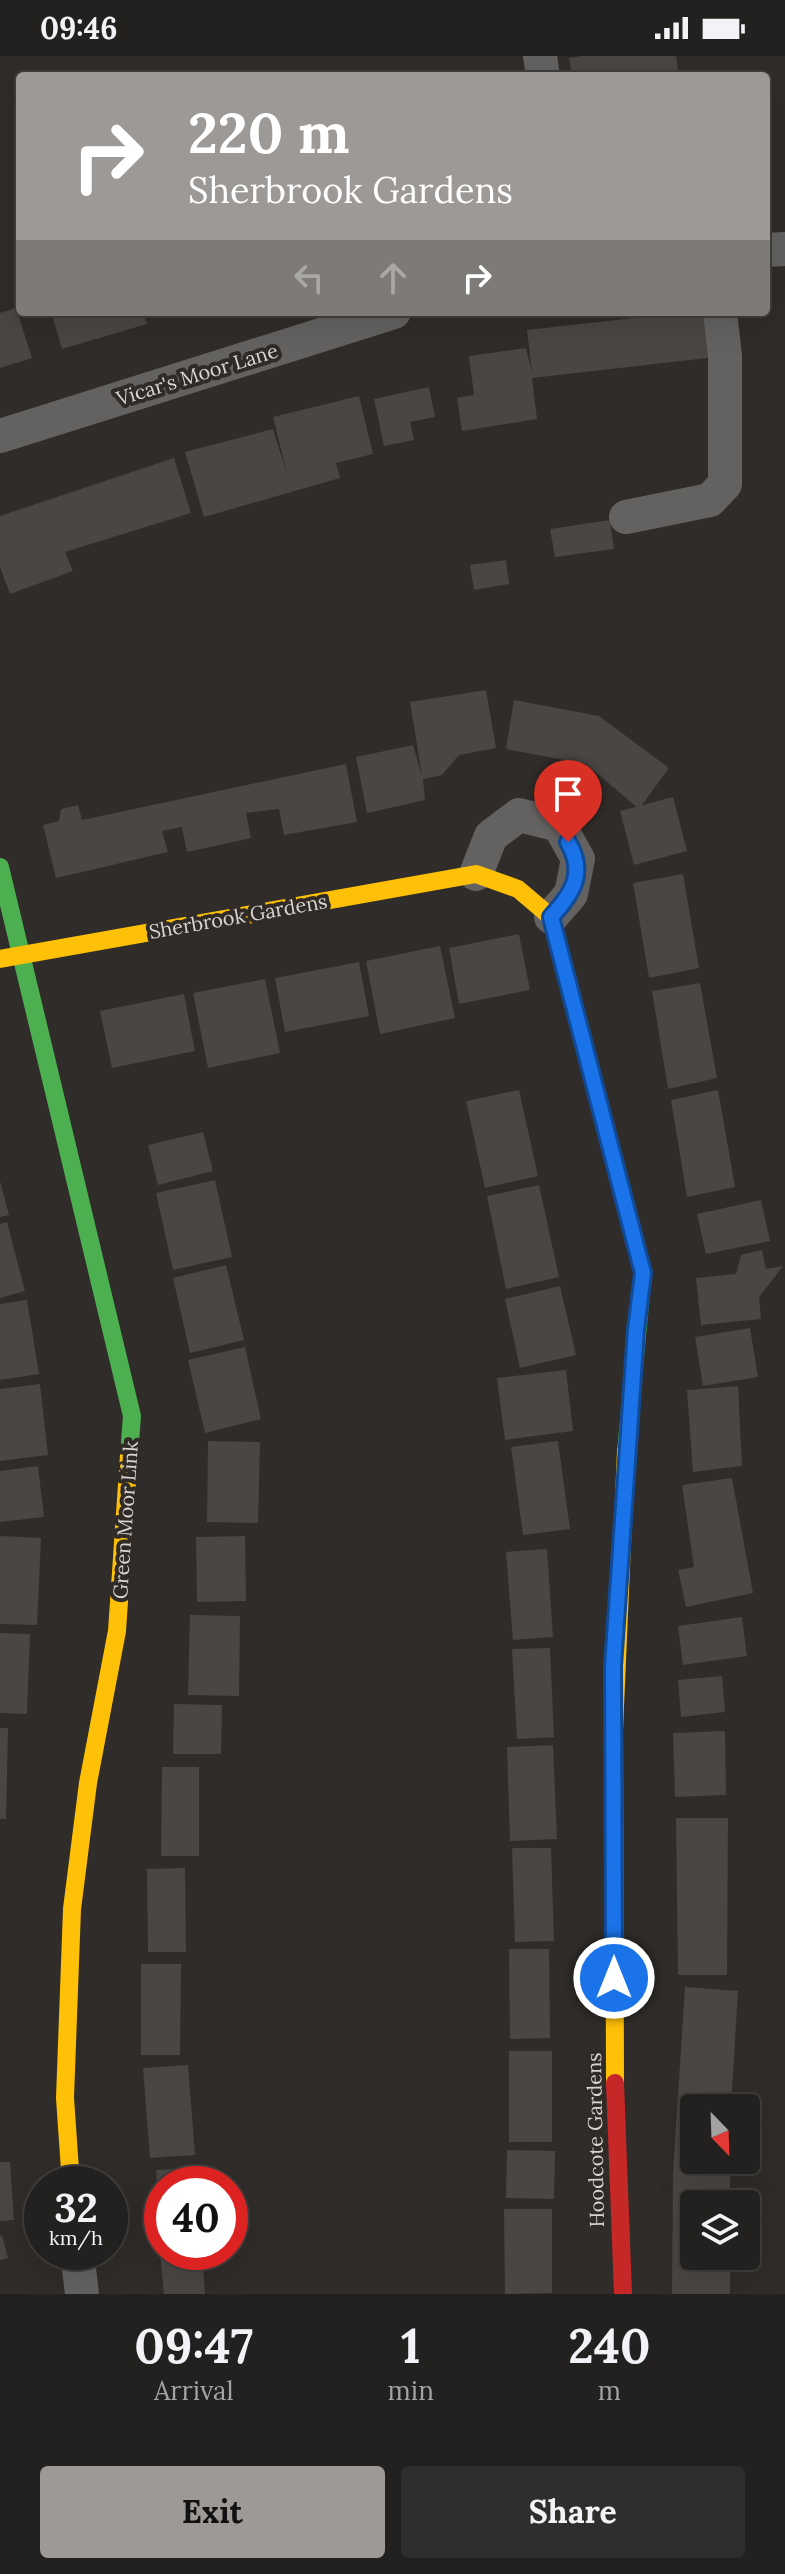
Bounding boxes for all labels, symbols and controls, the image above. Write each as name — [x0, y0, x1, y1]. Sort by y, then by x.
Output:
text: 09:46 — [40, 9, 118, 47]
text: 220 m — [188, 97, 350, 168]
icon: right — [56, 104, 160, 208]
text: Sherbrook Gardens — [188, 167, 513, 213]
icon: left — [287, 256, 331, 300]
icon: ahead — [371, 256, 415, 300]
icon: right — [455, 256, 499, 300]
street label: Vicar's Moor Lane — [112, 338, 281, 411]
pin — [534, 760, 602, 842]
icon: arrive — [546, 772, 590, 816]
street label: Sherbrook Gardens — [147, 888, 329, 944]
street label: Green Moor Link — [107, 1440, 143, 1600]
position arrow — [572, 1936, 656, 2020]
street label: Hoodcote Gardens — [581, 2052, 609, 2228]
north arrow — [680, 2094, 760, 2174]
map controls — [680, 2094, 760, 2270]
speed limit sign: 40 — [144, 2166, 248, 2270]
text: 32 — [54, 2182, 98, 2233]
button: layers — [680, 2190, 760, 2270]
text: km/h — [49, 2225, 103, 2250]
text: 09:47 — [134, 2315, 253, 2376]
text: 1 — [401, 2315, 421, 2376]
text: 240 — [568, 2315, 651, 2376]
text: Arrival — [154, 2374, 234, 2407]
text: min — [388, 2374, 434, 2407]
text: m — [598, 2374, 621, 2407]
button: Exit — [40, 2466, 385, 2558]
button: Share — [401, 2466, 745, 2558]

